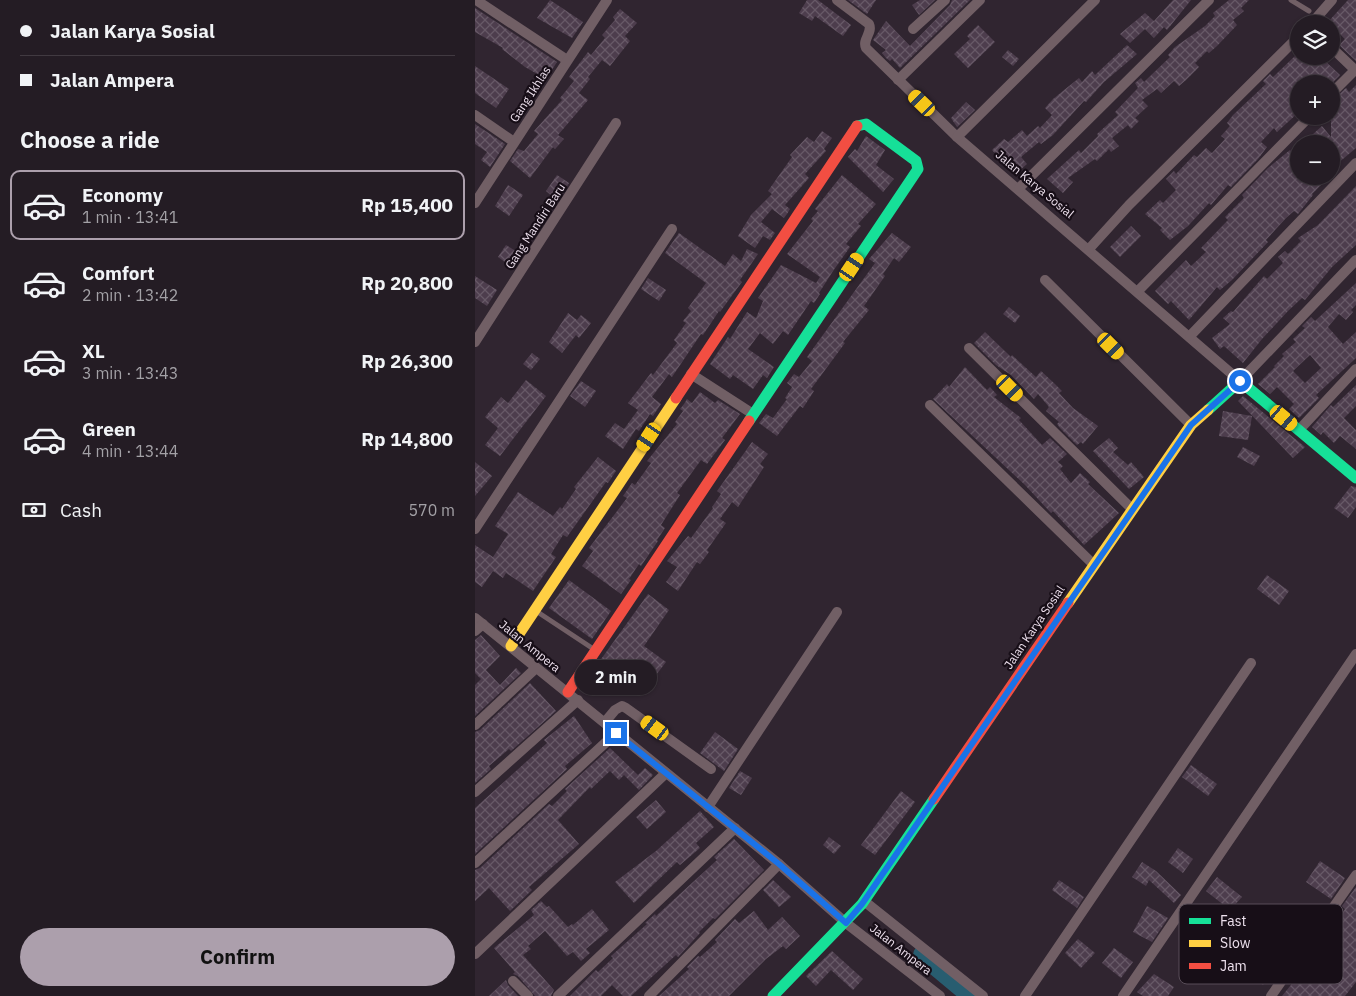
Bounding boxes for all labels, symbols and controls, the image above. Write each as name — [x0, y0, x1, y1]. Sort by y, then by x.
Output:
map controls — [1290, 15, 1340, 185]
button: layers — [1290, 15, 1340, 65]
text: Jalan Karya Sosial — [50, 19, 215, 43]
street label: Gang Ikhlas — [506, 63, 554, 125]
text: Jalan Ampera — [50, 68, 174, 92]
button: + — [1290, 75, 1340, 125]
car — [906, 87, 938, 119]
text: Choose a ride — [20, 125, 160, 154]
button: − — [1290, 135, 1340, 185]
street label: Jalan Karya Sosial — [993, 147, 1077, 221]
street label: Gang Mandiri Baru — [502, 180, 568, 272]
icon: car — [22, 183, 67, 228]
text: Economy — [82, 183, 163, 207]
text: Rp 15,400 — [361, 193, 453, 217]
text: 1 min · 13:41 — [82, 207, 178, 227]
car — [837, 250, 866, 284]
icon: car — [22, 261, 67, 306]
text: Comfort — [82, 261, 155, 285]
text: Rp 20,800 — [361, 271, 453, 295]
text: 2 min · 13:42 — [82, 285, 178, 305]
car — [1095, 330, 1126, 362]
icon: car — [22, 339, 67, 384]
text: XL — [82, 339, 105, 363]
text: Rp 26,300 — [361, 349, 453, 373]
text: 3 min · 13:43 — [82, 363, 178, 383]
route start — [1229, 370, 1251, 392]
car — [994, 372, 1025, 404]
car — [1267, 403, 1300, 433]
icon: car — [22, 417, 67, 462]
text: Green — [82, 417, 136, 441]
car — [634, 420, 663, 454]
text: Rp 14,800 — [361, 427, 453, 451]
text: 4 min · 13:44 — [82, 441, 178, 461]
icon: cash — [20, 496, 48, 524]
text: Cash — [60, 498, 102, 522]
text: 570 m — [408, 500, 455, 520]
street label: Jalan Karya Sosial — [1001, 582, 1067, 672]
street label: Jalan Ampera — [496, 617, 564, 676]
callout: 2 min — [575, 660, 657, 696]
text: 2 min — [595, 667, 637, 687]
car — [638, 713, 671, 743]
route end — [605, 722, 627, 744]
legend — [1179, 904, 1343, 984]
text: Fast — [1220, 912, 1246, 930]
street label: Jalan Ampera — [867, 920, 935, 978]
button: Confirm — [20, 928, 455, 986]
text: Slow — [1220, 934, 1251, 952]
text: Jam — [1220, 957, 1247, 975]

